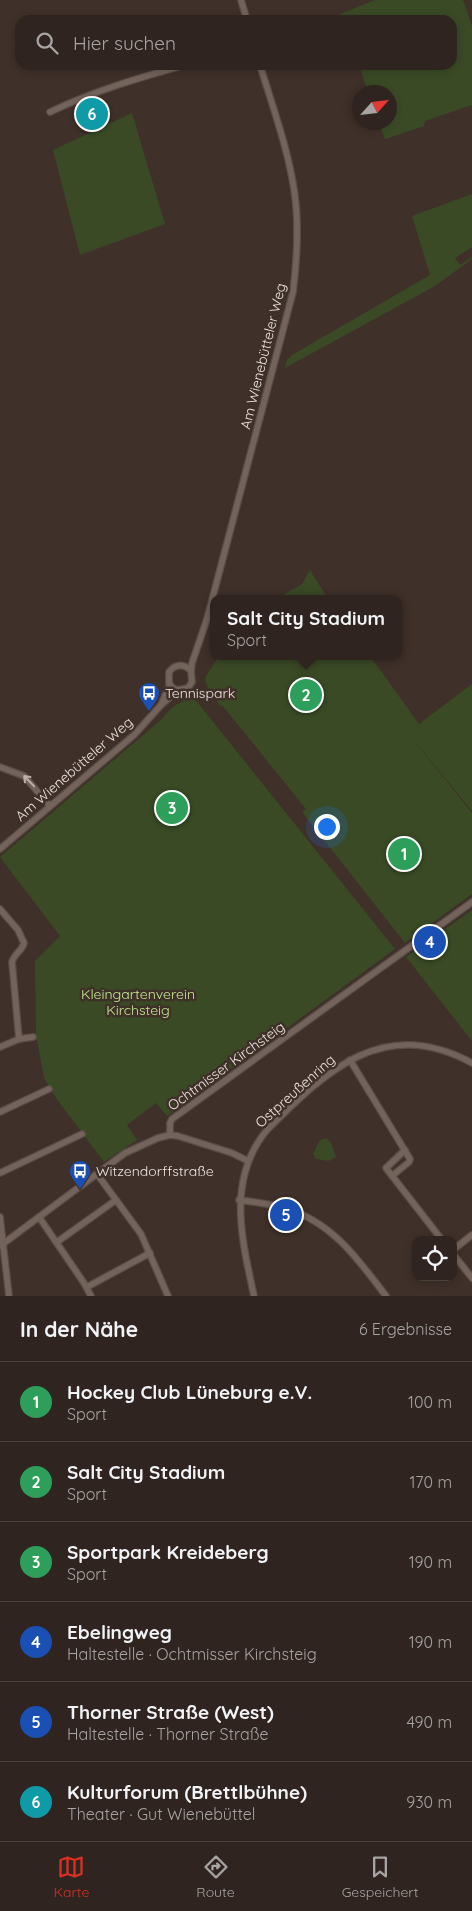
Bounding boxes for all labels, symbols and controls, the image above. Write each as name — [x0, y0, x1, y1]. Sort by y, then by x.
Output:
search box — [15, 15, 457, 70]
icon: search — [33, 29, 61, 57]
text: Hier suchen — [73, 31, 176, 55]
north arrow — [352, 85, 397, 130]
pin: 6 — [76, 95, 108, 133]
street label: Am Wienebütteler Weg — [236, 281, 290, 431]
popup — [210, 595, 402, 660]
text: Salt City Stadium — [227, 606, 385, 630]
text: Sport — [227, 630, 267, 650]
pin: 2 — [290, 676, 322, 714]
bus stop icon: Tennispark — [137, 681, 161, 712]
place label: Tennispark — [165, 684, 235, 702]
street label: Am Wienebütteler Weg — [12, 713, 136, 825]
one-way arrow — [23, 775, 35, 787]
pin: 3 — [156, 789, 188, 827]
your location — [314, 814, 340, 840]
pin: 1 — [388, 835, 420, 873]
pin: 4 — [414, 923, 446, 961]
park label: Kleingartenverein Kirchsteig — [81, 985, 195, 1019]
street label: Ochtmisser Kirchsteig — [164, 1017, 288, 1115]
street label: Ostpreußenring — [251, 1050, 339, 1132]
bus stop icon: Witzendorffstraße — [68, 1159, 92, 1190]
place label: Witzendorffstraße — [96, 1162, 214, 1180]
pin: 5 — [270, 1196, 302, 1234]
map controls — [412, 1236, 457, 1281]
button: locate — [412, 1236, 457, 1281]
text: In der Nähe — [20, 1316, 138, 1342]
text: 6 Ergebnisse — [359, 1319, 452, 1339]
text: Hockey Club Lüneburg e.V. — [67, 1380, 312, 1404]
text: 1 — [33, 1392, 39, 1412]
text: 100 m — [408, 1392, 452, 1412]
text: Sport — [67, 1404, 107, 1424]
text: Salt City Stadium — [67, 1460, 225, 1484]
text: 2 — [31, 1472, 41, 1492]
text: 170 m — [409, 1472, 452, 1492]
text: Sport — [67, 1484, 107, 1504]
text: Sportpark Kreideberg — [67, 1540, 269, 1564]
text: 3 — [32, 1552, 40, 1572]
text: 190 m — [409, 1552, 452, 1572]
text: Sport — [67, 1564, 107, 1584]
text: Ebelingweg — [67, 1620, 172, 1644]
text: 4 — [31, 1632, 41, 1652]
text: 190 m — [409, 1632, 452, 1652]
text: Haltestelle · Ochtmisser Kirchsteig — [67, 1644, 317, 1664]
text: Thorner Straße (West) — [67, 1700, 274, 1724]
text: 5 — [31, 1712, 41, 1732]
text: 490 m — [406, 1712, 452, 1732]
text: Haltestelle · Thorner Straße — [67, 1724, 268, 1744]
text: Kulturforum (Brettlbühne) — [67, 1780, 307, 1804]
text: 6 — [32, 1792, 40, 1812]
text: 930 m — [406, 1792, 452, 1812]
text: Theater · Gut Wienebüttel — [67, 1804, 255, 1824]
tab: Karte — [53, 1853, 89, 1901]
tab: Route — [196, 1853, 235, 1901]
tab: Gespeichert — [342, 1853, 418, 1901]

